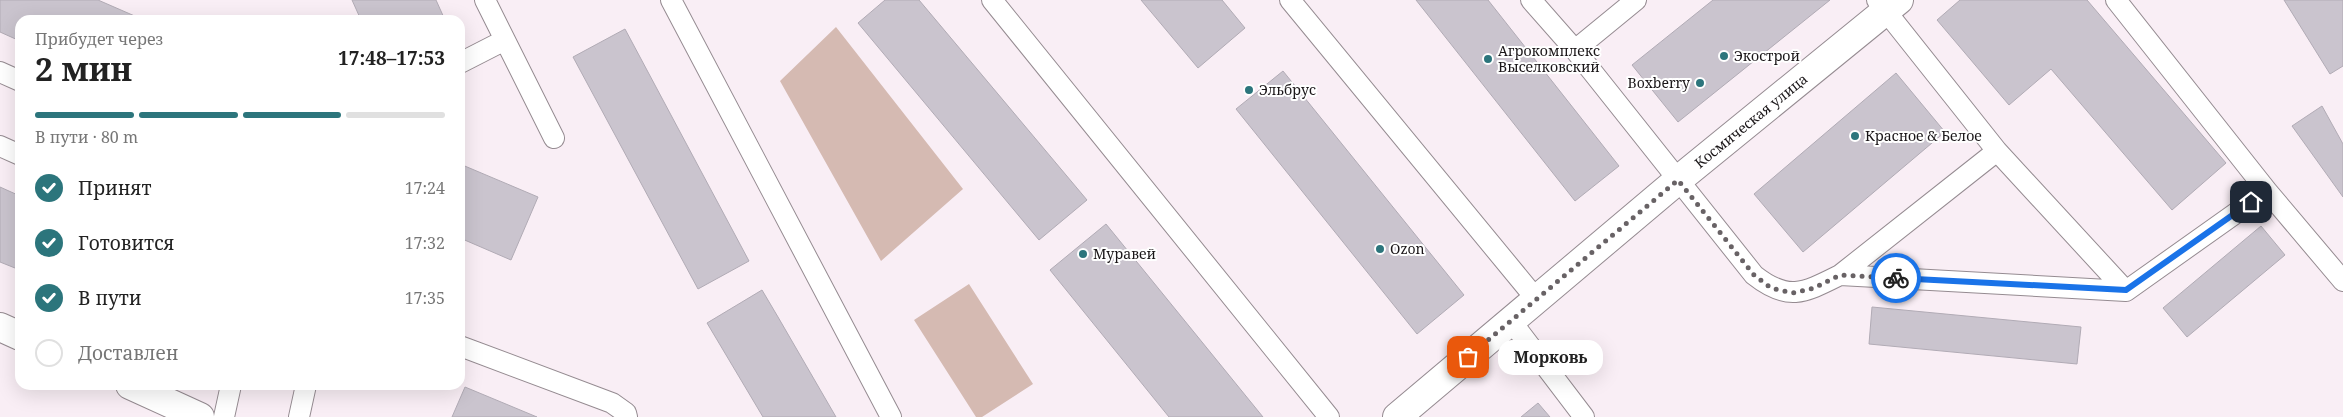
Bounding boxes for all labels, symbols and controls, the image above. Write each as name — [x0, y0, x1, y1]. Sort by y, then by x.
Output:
text: Прибудет через — [35, 28, 163, 50]
place label: Агрокомплекс Выселковский — [1498, 41, 1600, 76]
text: 17:48–17:53 — [338, 45, 445, 71]
place label: Экострой — [1734, 46, 1800, 65]
text: 2 мин — [35, 47, 132, 90]
marker: Экострой — [1718, 50, 1730, 62]
marker: Агрокомплекс Выселковский — [1482, 53, 1494, 65]
street label: Космическая улица — [1690, 69, 1811, 172]
place label: Boxberry — [1627, 73, 1690, 92]
marker: Boxberry — [1694, 77, 1706, 89]
place label: Эльбрус — [1259, 80, 1316, 99]
marker: Эльбрус — [1243, 84, 1255, 96]
text: В пути · 80 m — [35, 126, 138, 148]
place label: Красное & Белое — [1865, 126, 1982, 145]
marker: Красное & Белое — [1849, 130, 1861, 142]
icon: check — [35, 174, 63, 202]
text: Принят — [78, 175, 152, 201]
text: 17:24 — [405, 177, 445, 199]
pin — [2230, 181, 2272, 223]
icon: home — [2237, 188, 2265, 216]
icon: check — [35, 229, 63, 257]
text: Готовится — [78, 230, 174, 256]
text: 17:32 — [405, 232, 445, 254]
place label: Ozon — [1390, 239, 1425, 258]
marker: Ozon — [1374, 243, 1386, 255]
place label: Муравей — [1093, 244, 1156, 263]
marker: Муравей — [1077, 248, 1089, 260]
courier — [1871, 253, 1921, 303]
icon: bike — [1882, 264, 1910, 292]
icon: check — [35, 284, 63, 312]
text: В пути — [78, 285, 142, 311]
text: 17:35 — [405, 287, 445, 309]
pin — [1447, 336, 1489, 378]
text: Доставлен — [78, 340, 178, 366]
callout: Морковь — [1498, 340, 1603, 374]
icon: bag — [1454, 343, 1482, 371]
text: Морковь — [1514, 346, 1587, 368]

